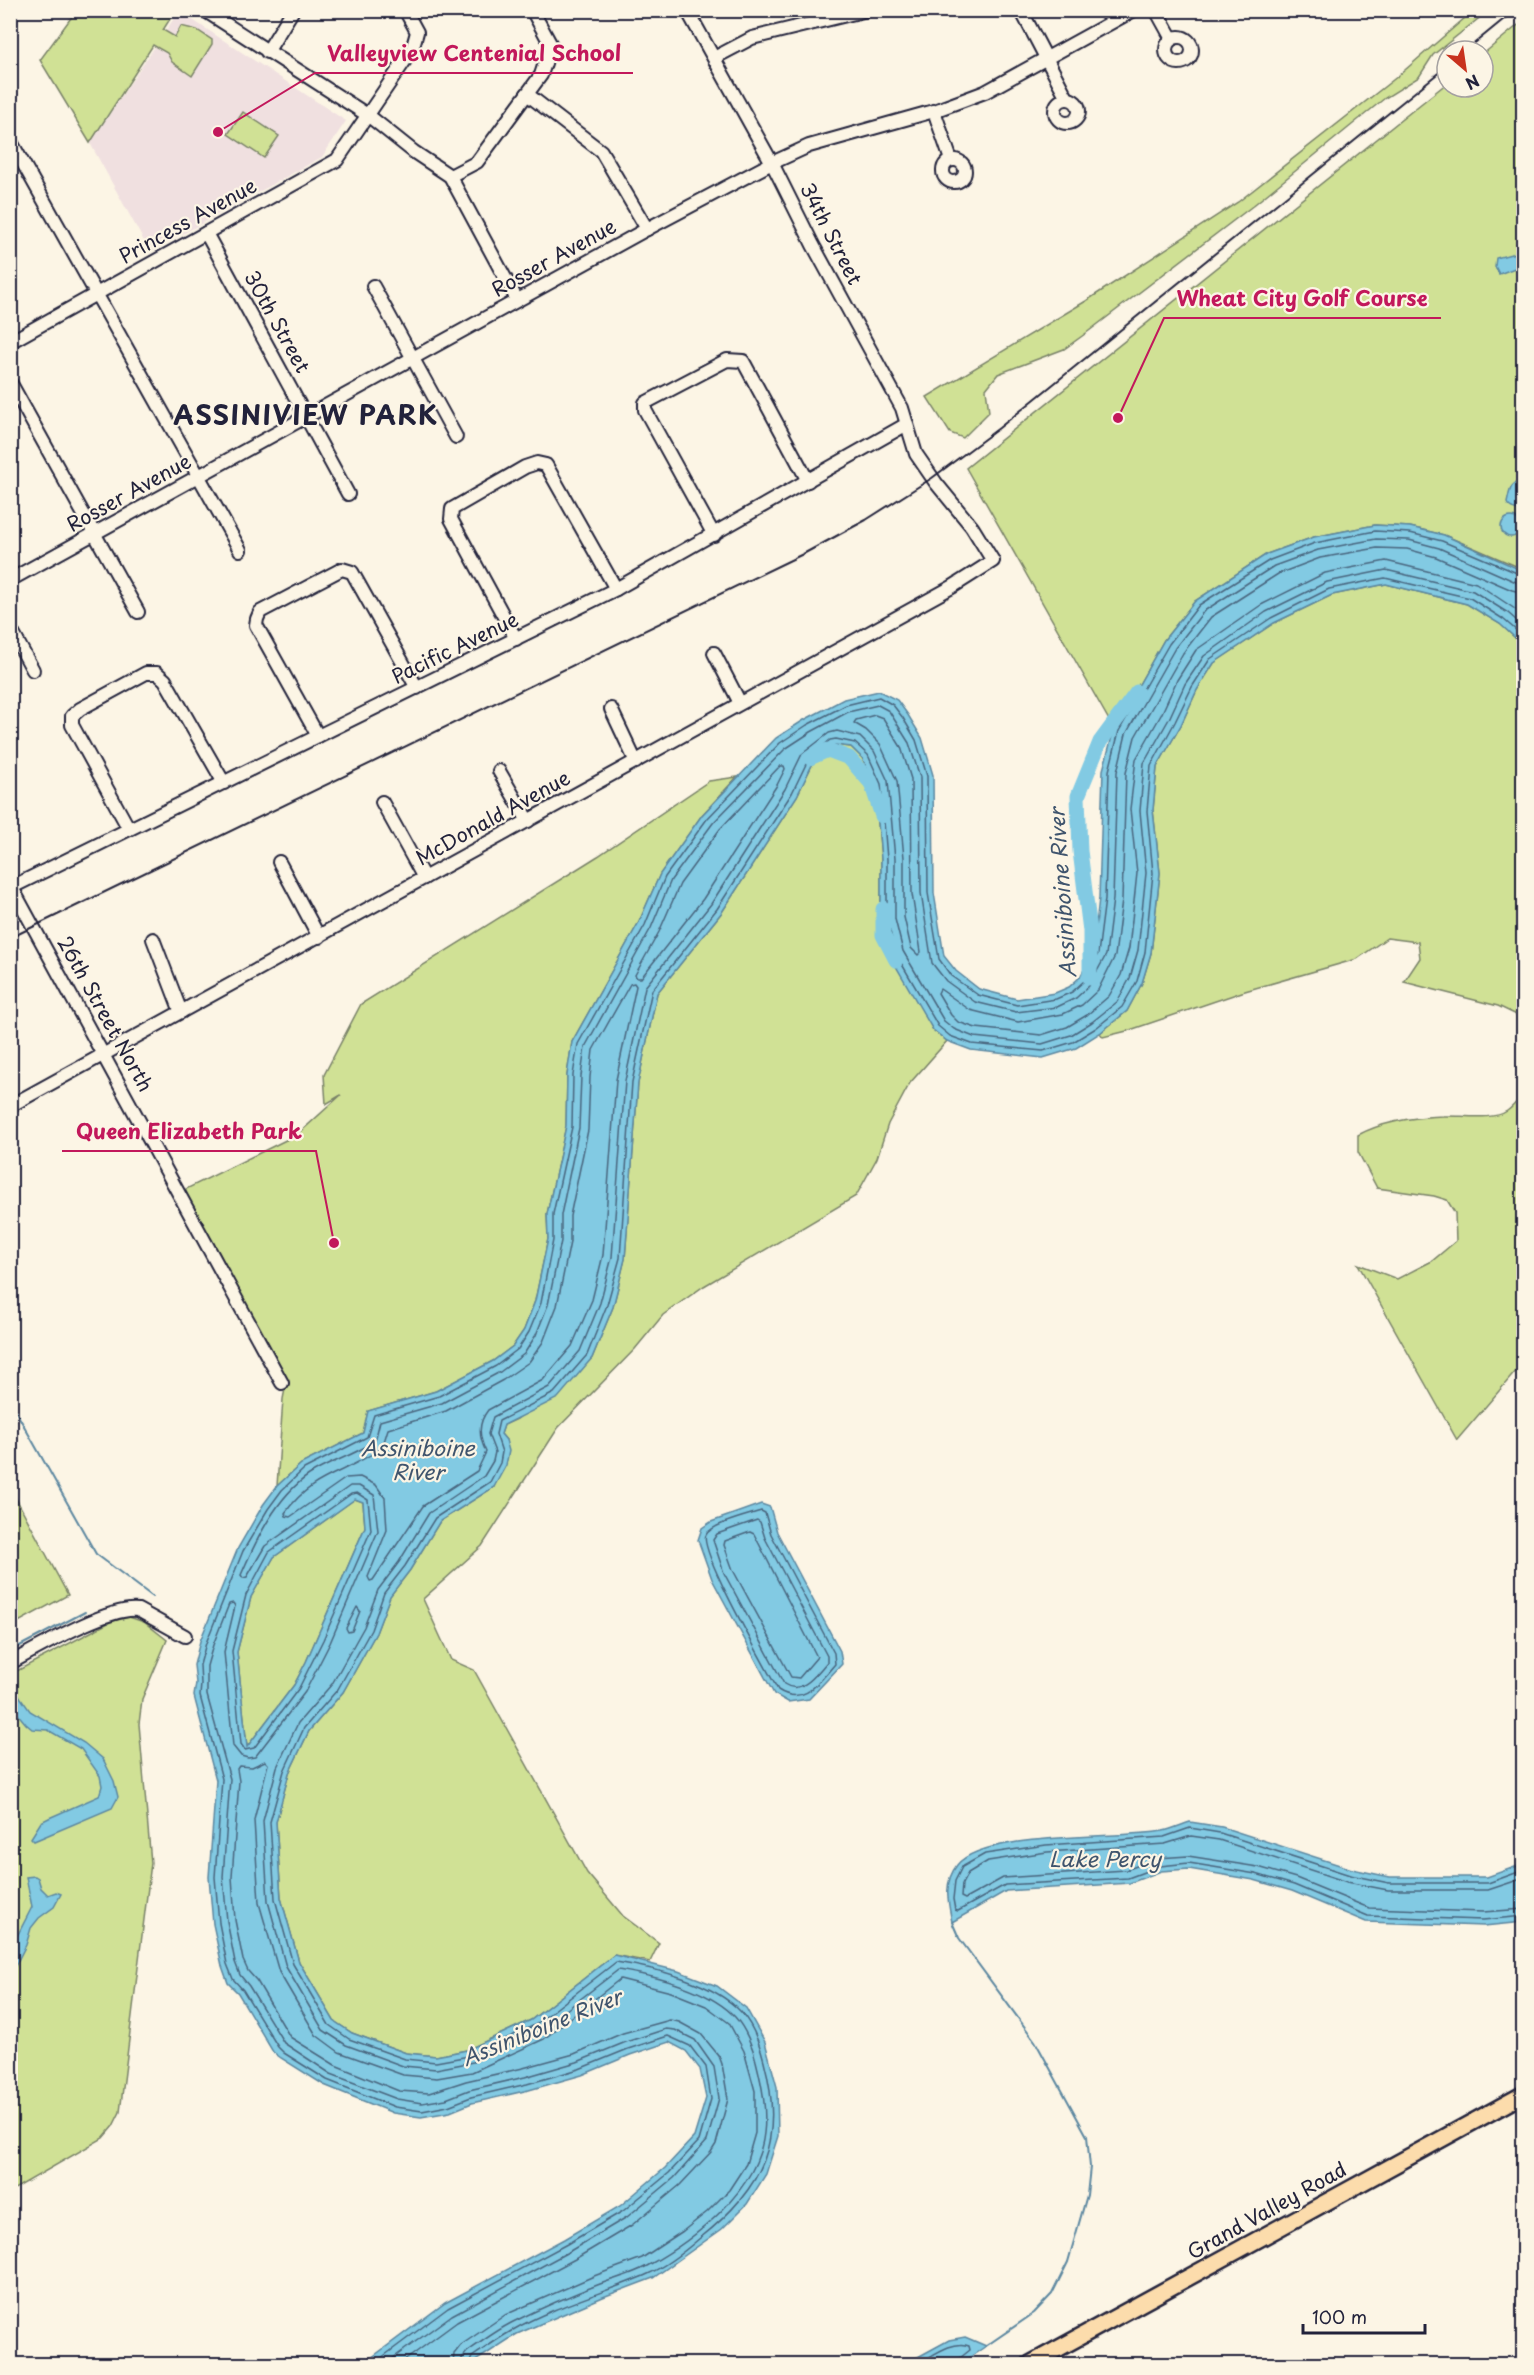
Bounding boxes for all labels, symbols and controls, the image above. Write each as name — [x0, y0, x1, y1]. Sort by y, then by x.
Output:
callout: Valleyview Centenial School — [315, 34, 633, 73]
text: Valleyview Centenial School — [327, 36, 621, 68]
north arrow — [1435, 39, 1495, 99]
text: N — [1461, 69, 1484, 97]
street label: Princess Avenue — [113, 170, 262, 270]
street label: 34th Street — [793, 177, 870, 290]
street label: Rosser Avenue — [486, 211, 621, 304]
street label: 30th Street — [237, 265, 318, 378]
callout: Wheat City Golf Course — [1164, 279, 1441, 318]
text: Wheat City Golf Course — [1176, 281, 1428, 313]
district label: ASSINIVIEW PARK — [173, 395, 439, 434]
street label: Rosser Avenue — [61, 446, 196, 539]
street label: Pacific Avenue — [386, 603, 523, 691]
street label: McDonald Avenue — [410, 762, 575, 872]
water label: Assiniboine River — [1039, 805, 1083, 979]
street label: 26th Street North — [51, 930, 161, 1097]
callout: Queen Elizabeth Park — [62, 1112, 316, 1151]
text: Queen Elizabeth Park — [76, 1114, 302, 1146]
water label: Assiniboine River — [361, 1431, 476, 1487]
water label: Lake Percy — [1049, 1842, 1163, 1874]
water label: Assiniboine River — [456, 1979, 628, 2073]
street label: Grand Valley Road — [1181, 2154, 1352, 2266]
scale bar — [1303, 2297, 1424, 2335]
text: 100 m — [1312, 2303, 1367, 2330]

